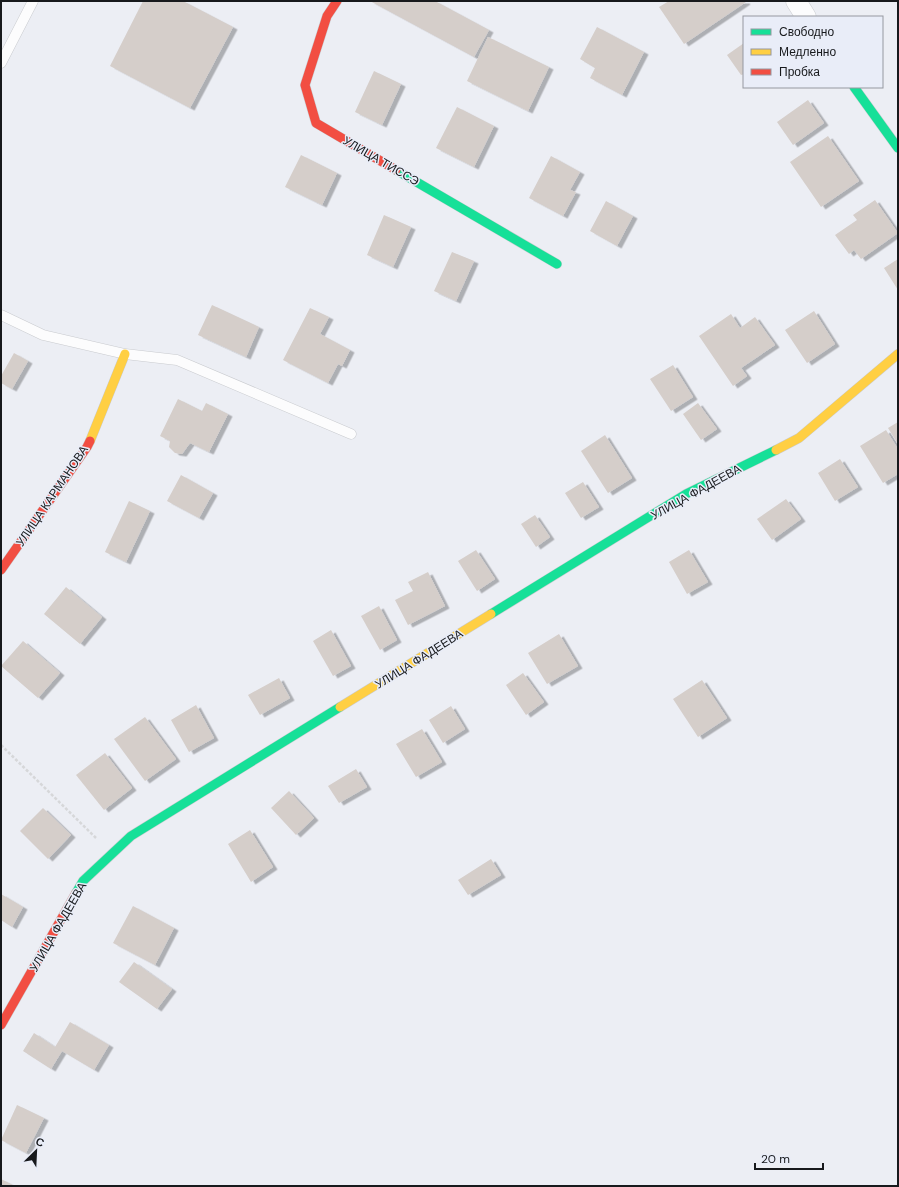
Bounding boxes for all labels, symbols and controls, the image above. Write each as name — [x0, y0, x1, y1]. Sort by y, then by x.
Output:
legend — [743, 16, 883, 88]
text: Свободно — [779, 24, 834, 40]
text: Медленно — [779, 44, 836, 60]
text: Пробка — [779, 64, 820, 80]
street label: УЛИЦА ТИССЭ — [340, 133, 422, 190]
street label: УЛИЦА КАРМАНОВА — [12, 442, 92, 550]
street label: УЛИЦА ФАДЕЕВА — [648, 461, 744, 523]
street label: УЛИЦА ФАДЕЕВА — [372, 626, 466, 692]
street label: УЛИЦА ФАДЕЕВА — [26, 879, 90, 975]
north arrow — [16, 1131, 56, 1171]
text: С — [34, 1134, 47, 1150]
scale bar — [755, 1145, 823, 1171]
text: 20 m — [761, 1151, 790, 1167]

